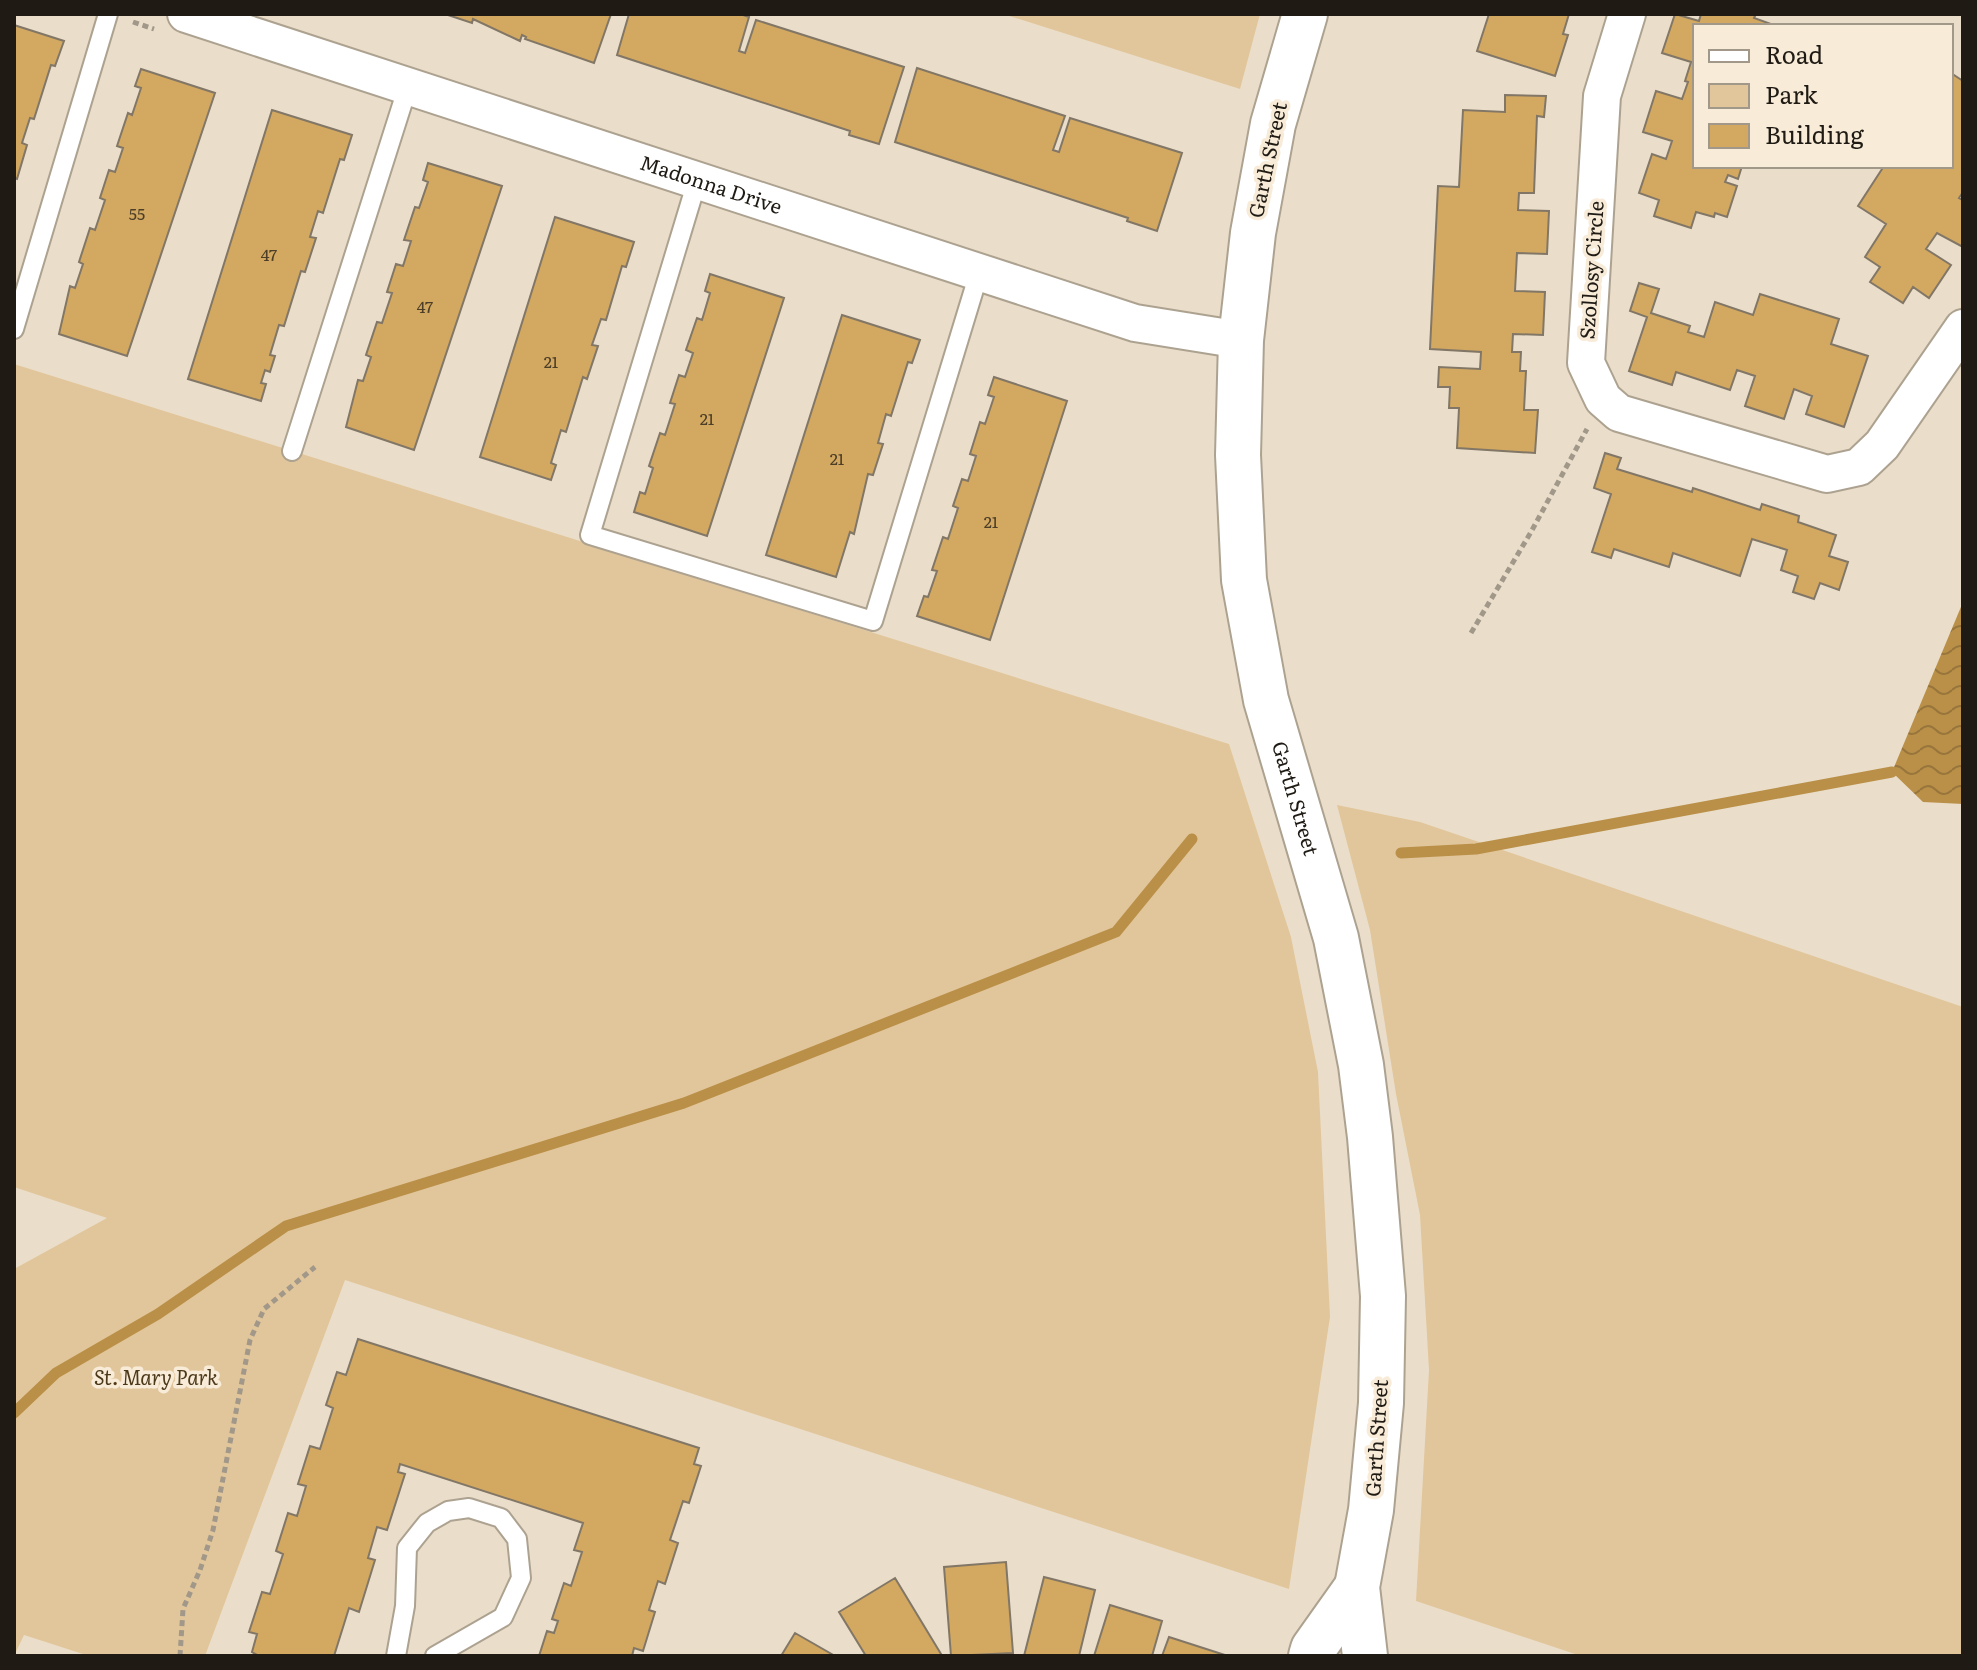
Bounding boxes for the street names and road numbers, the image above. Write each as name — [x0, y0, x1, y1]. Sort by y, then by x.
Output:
street label: Garth Street — [1239, 99, 1293, 220]
street label: Madonna Drive — [637, 146, 786, 220]
street label: Szollosy Circle — [1570, 200, 1610, 340]
street label: Garth Street — [1266, 737, 1328, 859]
street label: Garth Street — [1356, 1378, 1394, 1498]

